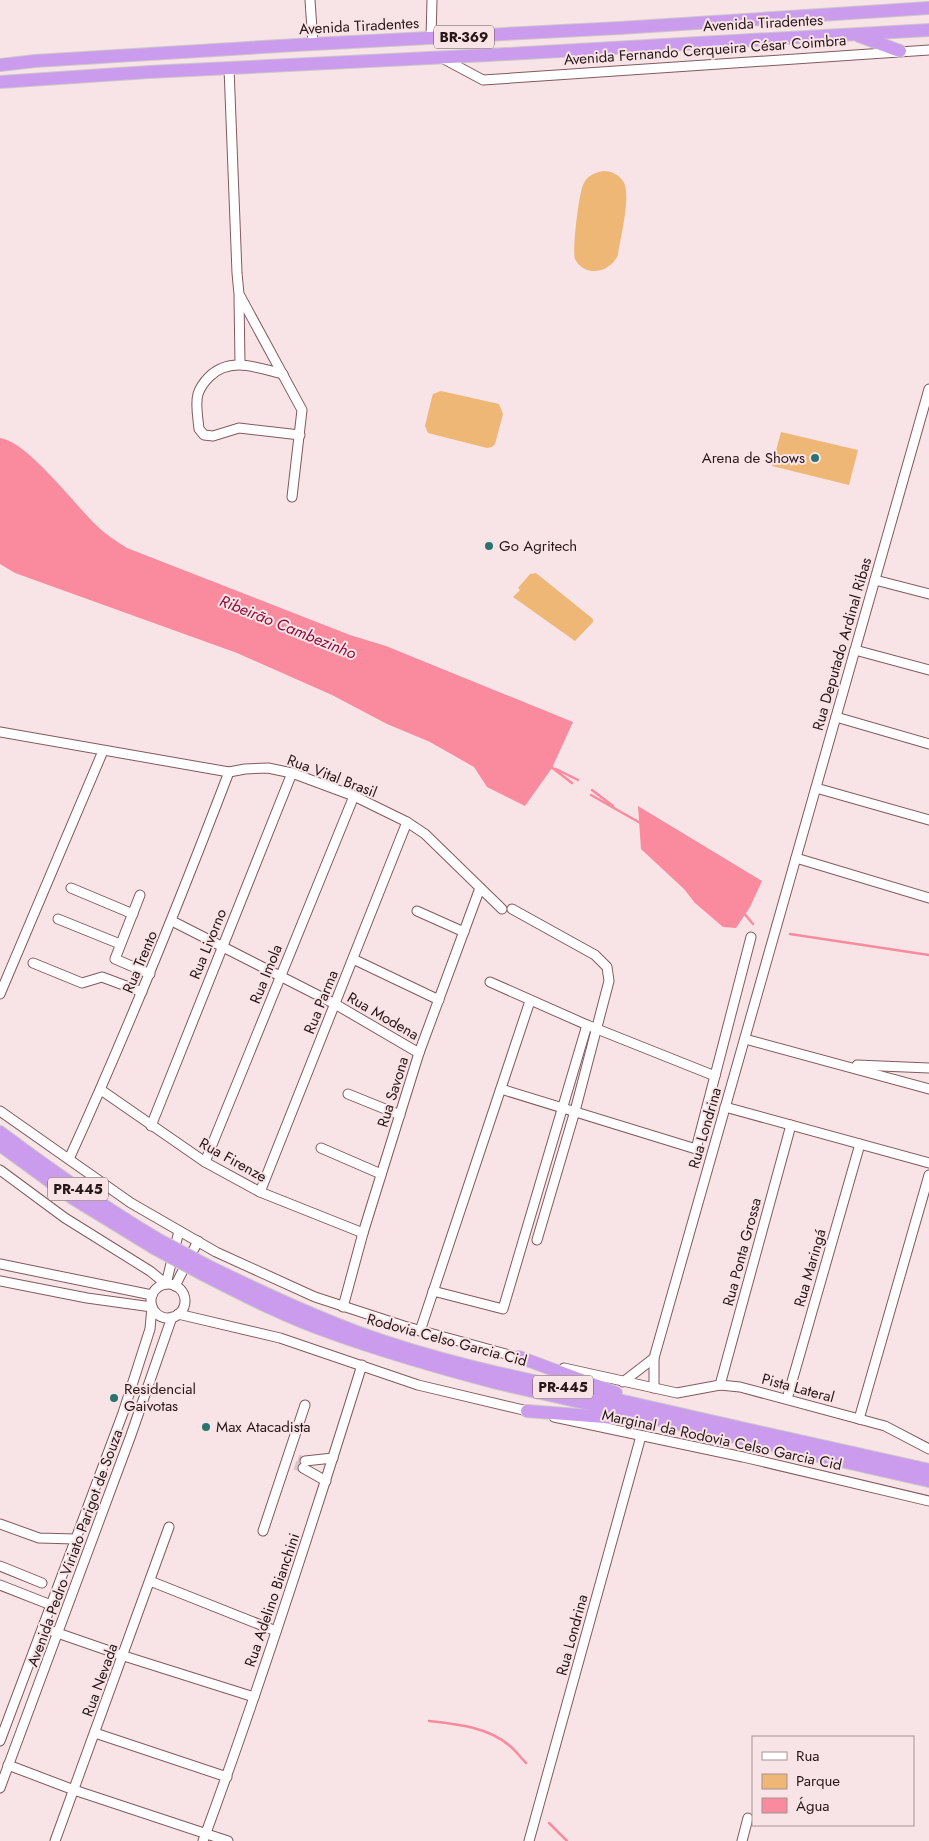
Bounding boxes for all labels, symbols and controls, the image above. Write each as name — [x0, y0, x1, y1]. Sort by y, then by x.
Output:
street label: Avenida Tiradentes — [702, 9, 824, 37]
street label: Avenida Tiradentes — [298, 12, 420, 40]
road number: BR-369 — [434, 26, 494, 48]
street label: Avenida Fernando Cerqueira César Coimbra — [563, 29, 847, 71]
place label: Arena de Shows — [702, 447, 805, 469]
marker: Arena de Shows — [809, 452, 821, 464]
place label: Go Agritech — [499, 535, 577, 557]
marker: Go Agritech — [483, 540, 495, 552]
street label: Rua Deputado Ardinal Ribas — [807, 555, 877, 733]
water label: Ribeirão Cambezinho — [216, 589, 360, 665]
street label: Rua Vital Brasil — [284, 749, 380, 803]
street label: Rua Livorno — [184, 905, 232, 983]
street label: Rua Trento — [117, 927, 163, 997]
street label: Rua Imola — [244, 941, 288, 1007]
street label: Rua Parma — [298, 967, 344, 1037]
street label: Rua Modena — [343, 987, 423, 1045]
street label: Rua Savona — [372, 1054, 414, 1130]
street label: Rua Londrina — [683, 1085, 727, 1171]
street label: Rua Firenze — [195, 1132, 271, 1188]
road number: PR-445 — [48, 1178, 108, 1200]
street label: Rua Ponta Grossa — [717, 1195, 767, 1309]
street label: Rua Maringá — [788, 1226, 832, 1310]
street label: Rodovia Celso Garcia Cid — [365, 1308, 529, 1372]
street label: Pista Lateral — [759, 1368, 837, 1408]
road number: PR-445 — [533, 1375, 593, 1398]
place label: Residencial Gaivotas — [124, 1378, 196, 1417]
marker: Residencial Gaivotas — [108, 1392, 120, 1404]
street label: Marginal da Rodovia Celso Garcia Cid — [600, 1404, 844, 1476]
place label: Max Atacadista — [216, 1416, 311, 1438]
marker: Max Atacadista — [200, 1421, 212, 1433]
street label: Avenida Pedro Viriato Parigot de Souza — [22, 1426, 128, 1670]
street label: Rua Adelino Bianchini — [239, 1530, 305, 1670]
street label: Rua Londrina — [551, 1592, 593, 1678]
street label: Rua Nevada — [77, 1640, 123, 1720]
legend — [752, 1736, 914, 1826]
text: Rua — [796, 1745, 820, 1767]
text: Parque — [796, 1770, 840, 1792]
text: Água — [796, 1795, 830, 1817]

